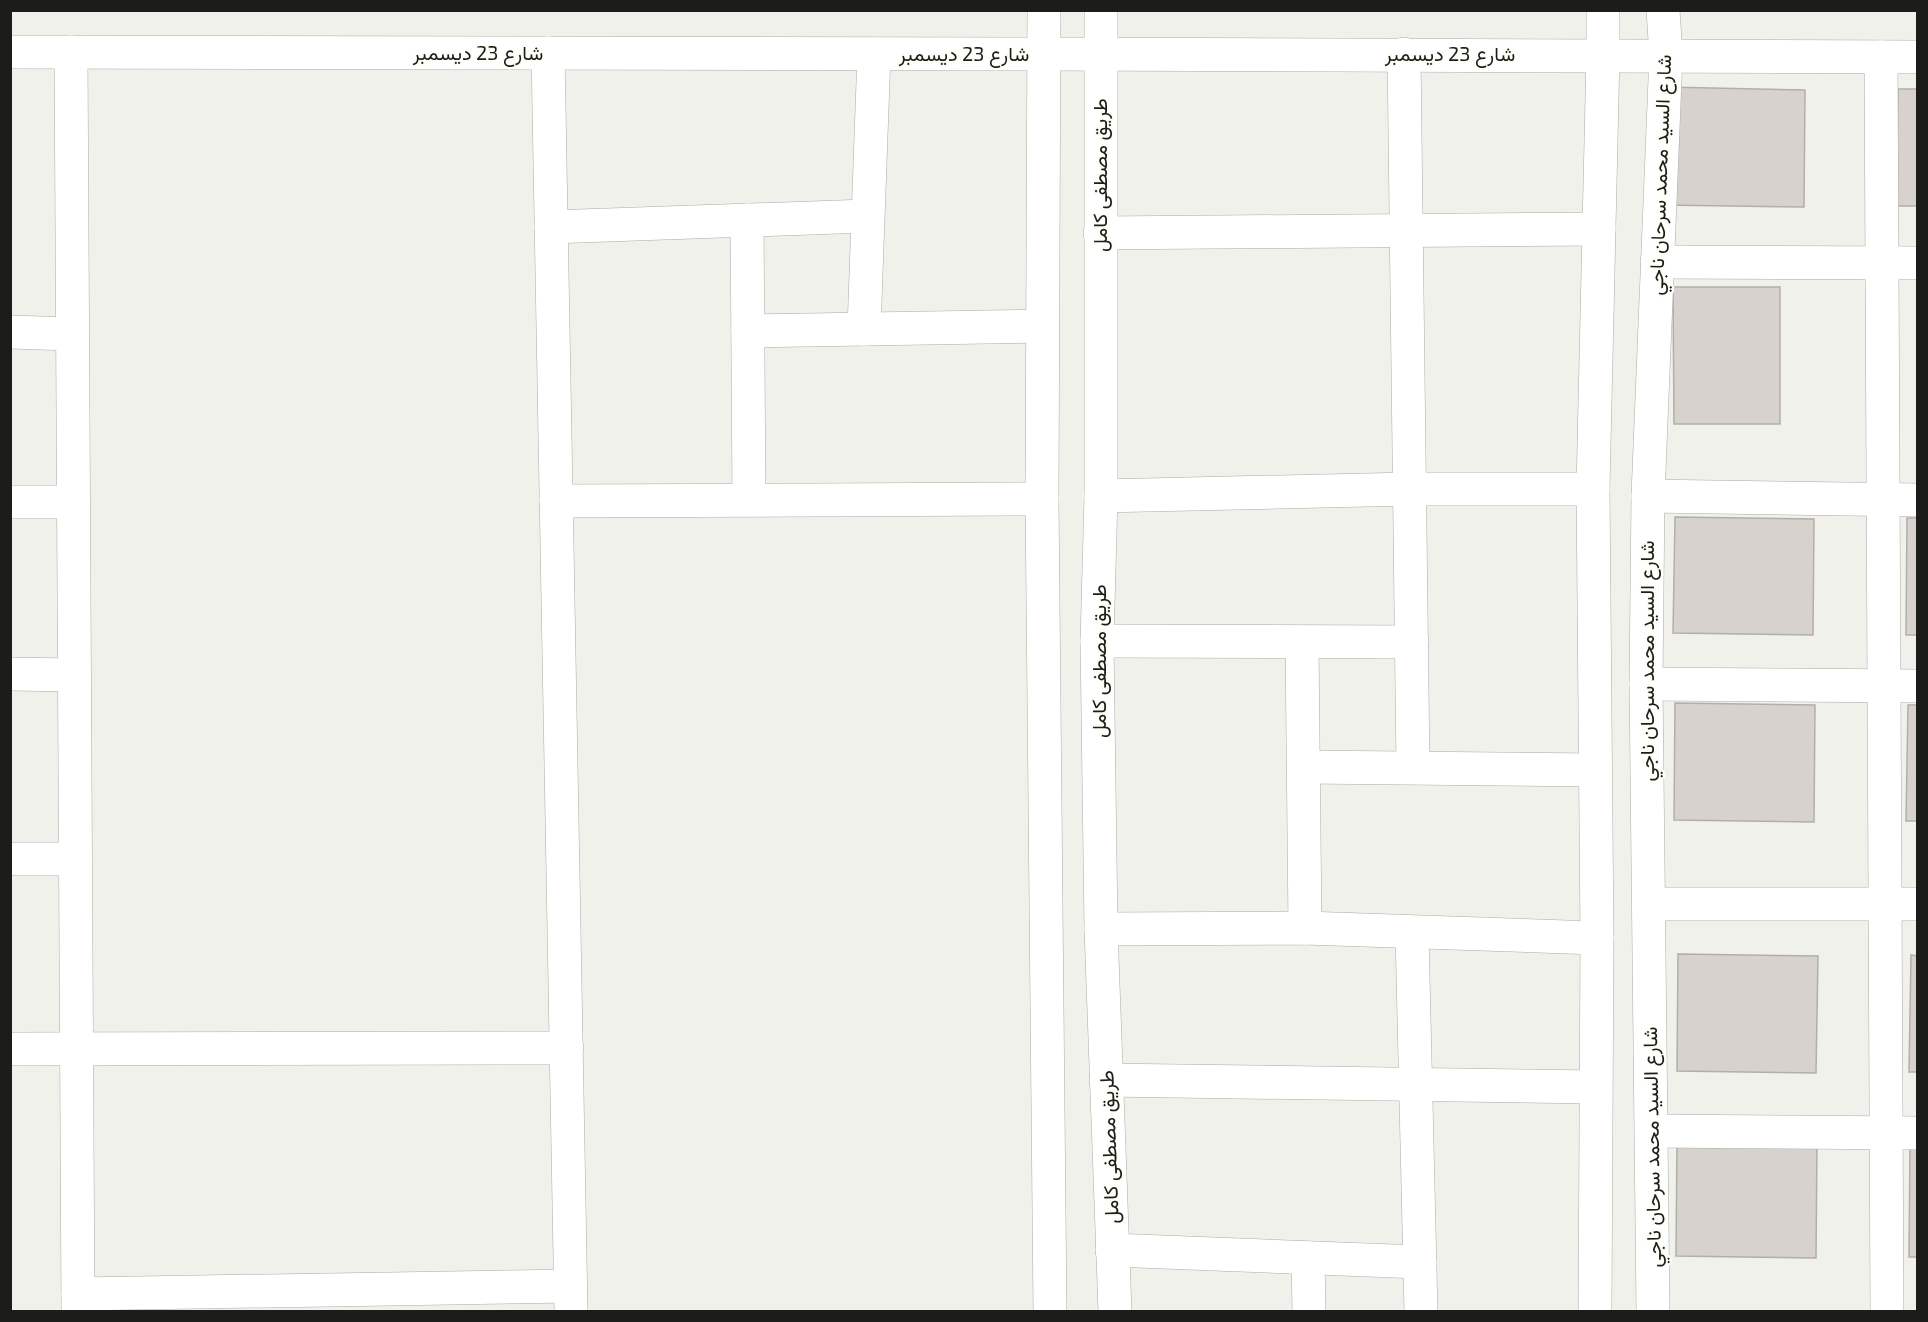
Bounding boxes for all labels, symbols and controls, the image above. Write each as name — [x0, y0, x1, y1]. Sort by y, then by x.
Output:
street label: شارع 23 ديسمبر — [412, 40, 543, 67]
street label: شارع 23 ديسمبر — [898, 41, 1029, 68]
street label: شارع 23 ديسمبر — [1384, 41, 1515, 68]
street label: شارع السيد محمد سرحان ناجي — [1643, 54, 1681, 296]
street label: طريق مصطفى كامل — [1087, 98, 1113, 252]
street label: شارع السيد محمد سرحان ناجي — [1634, 540, 1664, 782]
street label: طريق مصطفى كامل — [1086, 584, 1112, 738]
street label: شارع السيد محمد سرحان ناجي — [1637, 1026, 1671, 1268]
street label: طريق مصطفى كامل — [1093, 1070, 1125, 1224]

